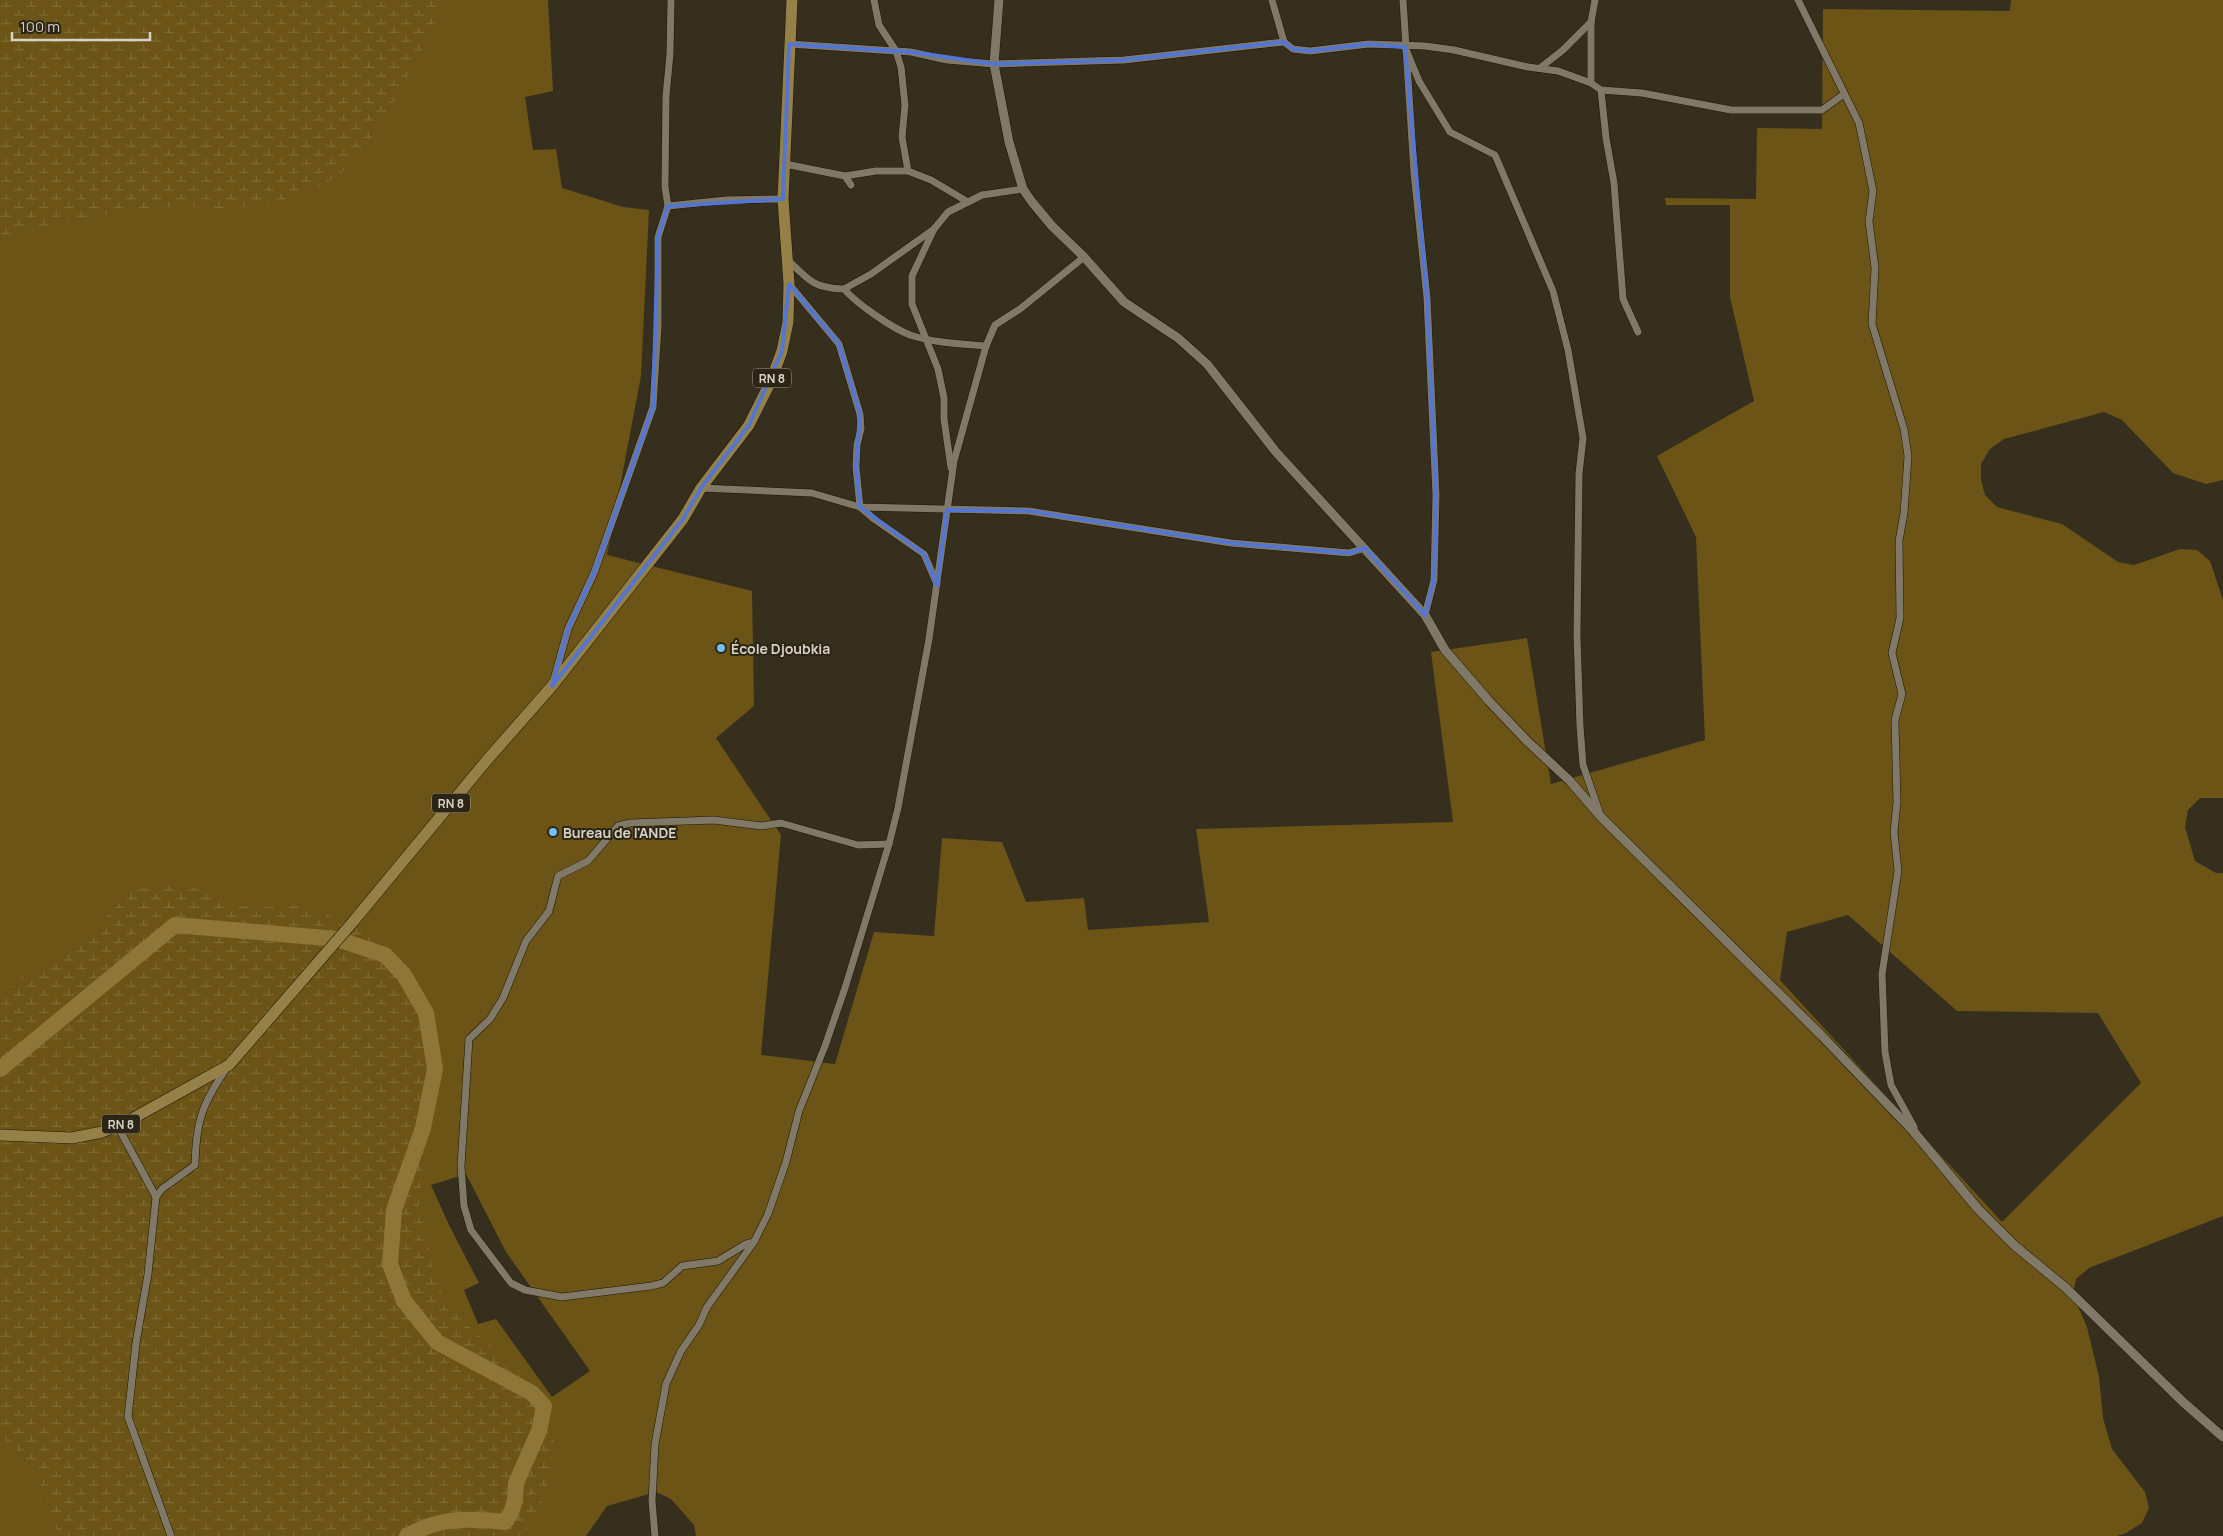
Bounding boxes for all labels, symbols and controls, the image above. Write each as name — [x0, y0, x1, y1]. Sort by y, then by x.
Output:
scale bar — [12, 10, 150, 42]
text: 100 m — [20, 16, 60, 37]
road number: RN 8 — [753, 368, 791, 388]
place label: École Djoubkia — [731, 639, 830, 658]
marker: École Djoubkia — [715, 642, 727, 654]
road number: RN 8 — [432, 794, 470, 812]
place label: Bureau de l'ANDE — [563, 823, 676, 842]
marker: Bureau de l'ANDE — [547, 826, 559, 838]
road number: RN 8 — [102, 1114, 140, 1134]

